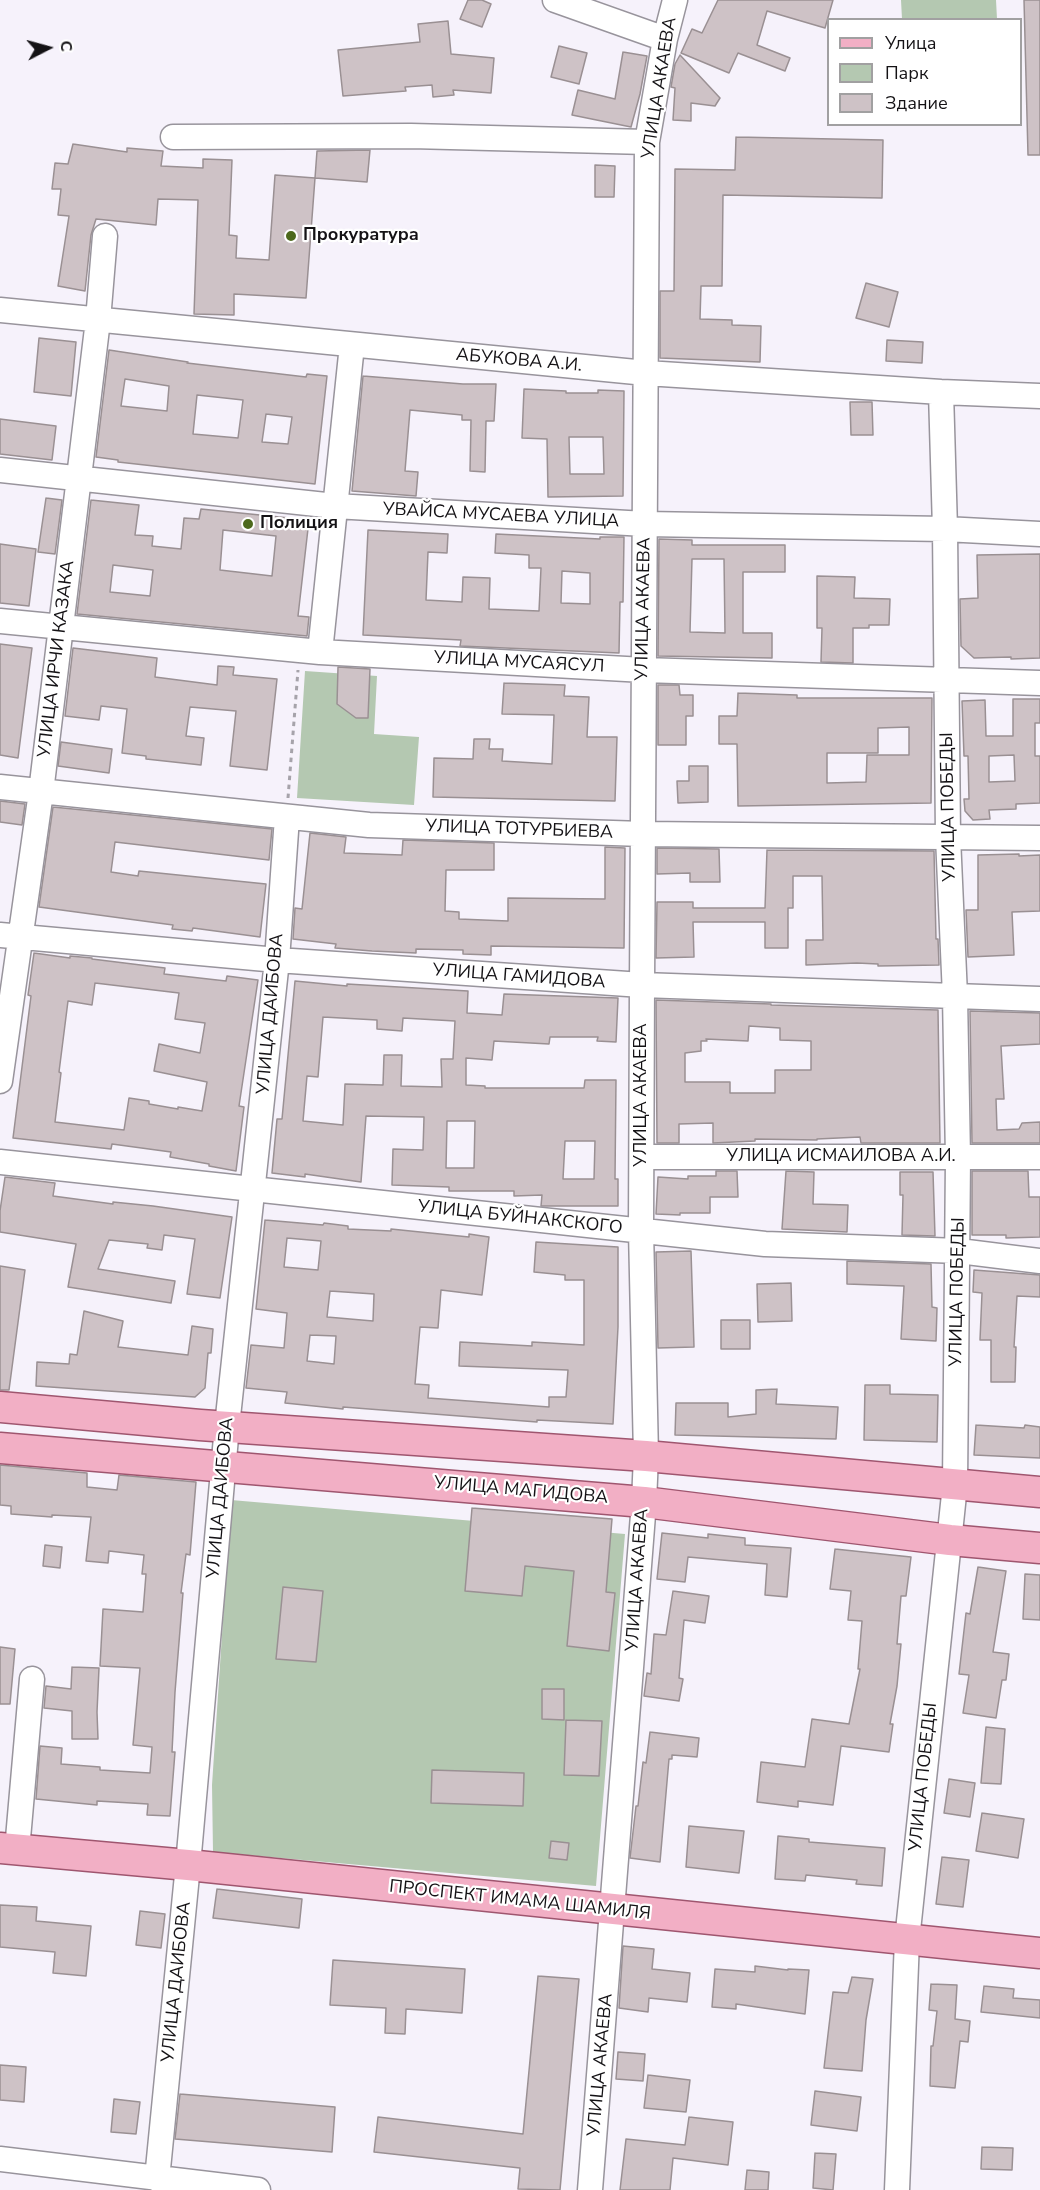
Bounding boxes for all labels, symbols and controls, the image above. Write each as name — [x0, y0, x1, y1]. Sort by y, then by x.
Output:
street label: УЛИЦА АКАЕВА — [638, 16, 682, 160]
north arrow — [18, 18, 78, 78]
legend — [827, 18, 1022, 126]
text: Улица — [885, 31, 936, 55]
text: С — [54, 40, 77, 53]
text: Парк — [885, 61, 928, 85]
text: Здание — [885, 91, 948, 115]
place label: Прокуратура — [303, 225, 419, 247]
marker: Прокуратура — [284, 229, 298, 243]
street label: АБУКОВА А.И. — [455, 345, 583, 377]
street label: УВАЙСА МУСАЕВА УЛИЦА — [382, 499, 620, 533]
place label: Полиция — [260, 513, 338, 535]
marker: Полиция — [241, 517, 255, 531]
street label: УЛИЦА АКАЕВА — [632, 537, 656, 681]
street label: УЛИЦА ИРЧИ КАЗАКА — [34, 559, 80, 759]
street label: УЛИЦА МУСАЯСУЛ — [433, 648, 605, 678]
street label: УЛИЦА ПОБЕДЫ — [937, 732, 961, 882]
street label: УЛИЦА ТОТУРБИЕВА — [425, 816, 613, 844]
street label: УЛИЦА ДАИБОВА — [253, 933, 289, 1095]
street label: УЛИЦА ГАМИДОВА — [432, 960, 606, 994]
street label: УЛИЦА АКАЕВА — [631, 1023, 653, 1167]
street label: УЛИЦА ИСМАИЛОВА А.И. — [726, 1146, 956, 1168]
street label: УЛИЦА БУЙНАКСКОГО — [416, 1196, 624, 1240]
street label: УЛИЦА ПОБЕДЫ — [946, 1217, 970, 1367]
street label: УЛИЦА ДАИБОВА — [203, 1417, 239, 1579]
street label: УЛИЦА МАГИДОВА — [433, 1473, 609, 1509]
street label: УЛИЦА АКАЕВА — [622, 1508, 654, 1652]
street label: УЛИЦА ПОБЕДЫ — [905, 1702, 943, 1852]
street label: ПРОСПЕКТ ИМАМА ШАМИЛЯ — [388, 1877, 652, 1925]
street label: УЛИЦА ДАИБОВА — [158, 1901, 196, 2063]
street label: УЛИЦА АКАЕВА — [584, 1993, 618, 2137]

